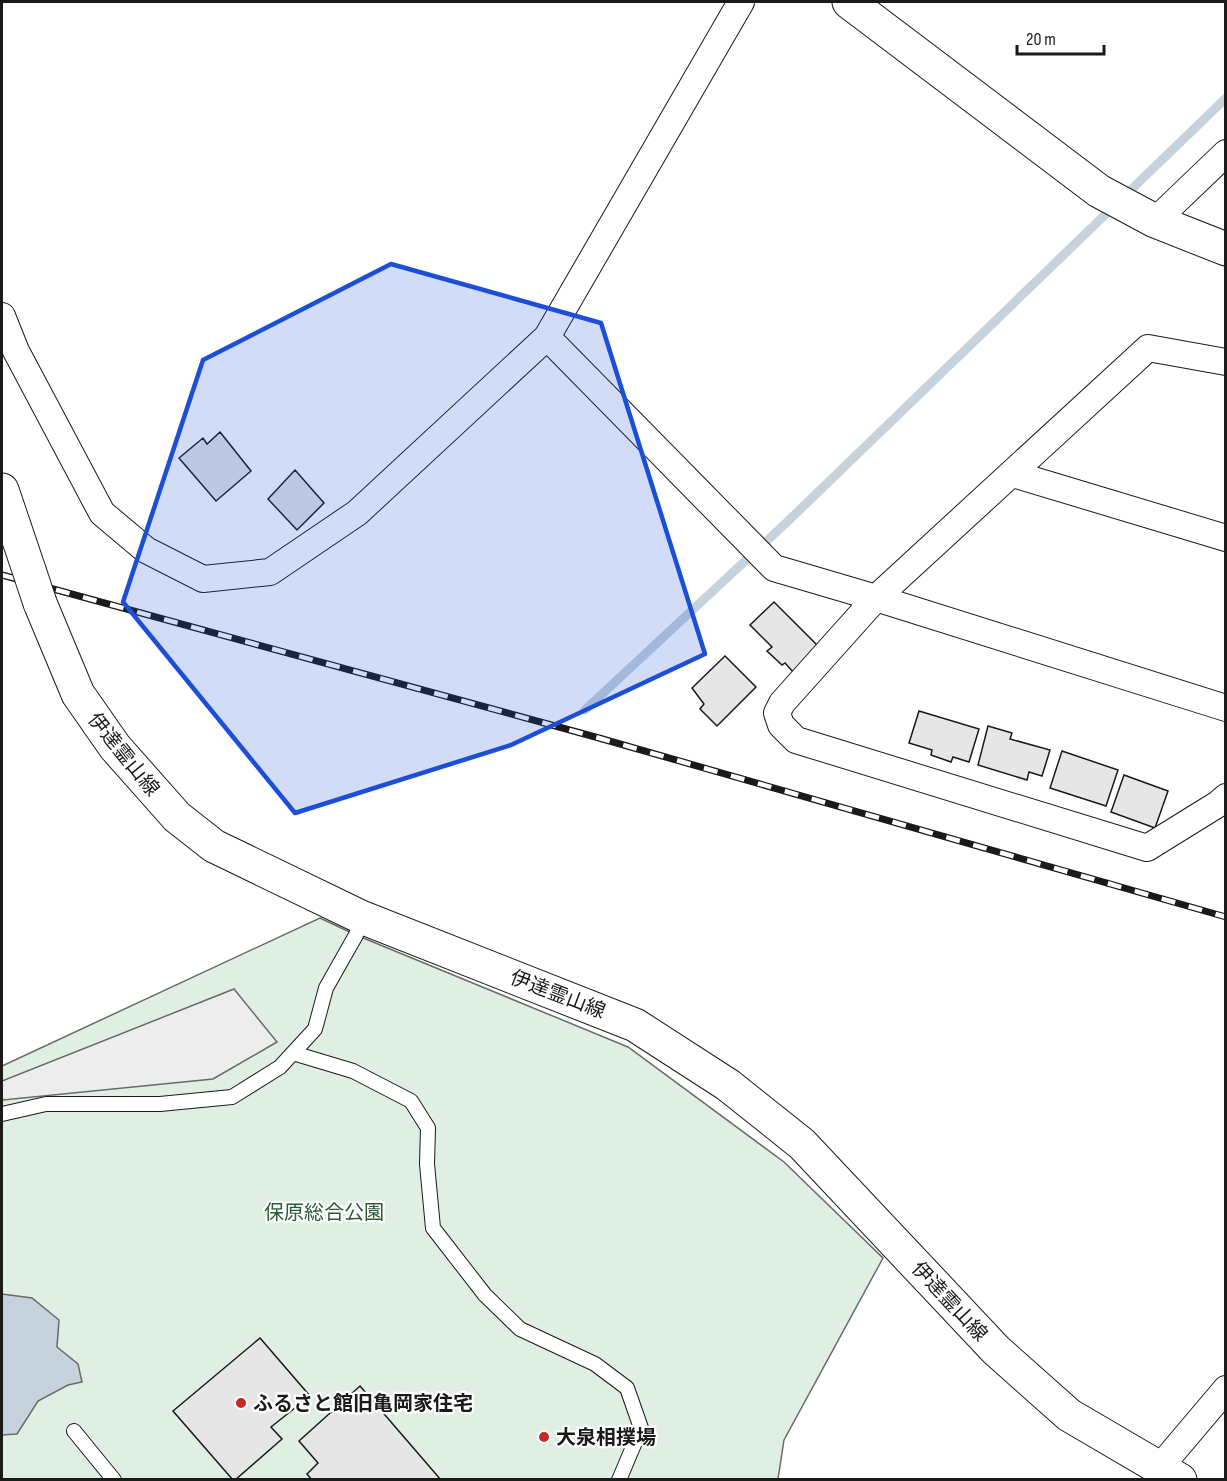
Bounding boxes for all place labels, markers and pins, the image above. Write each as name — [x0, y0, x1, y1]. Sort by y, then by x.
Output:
place label: ふるさと館旧亀岡家住宅 — [253, 1392, 473, 1416]
marker: ふるさと館旧亀岡家住宅 — [234, 1396, 248, 1410]
place label: 大泉相撲場 — [556, 1426, 656, 1450]
marker: 大泉相撲場 — [537, 1430, 551, 1444]

